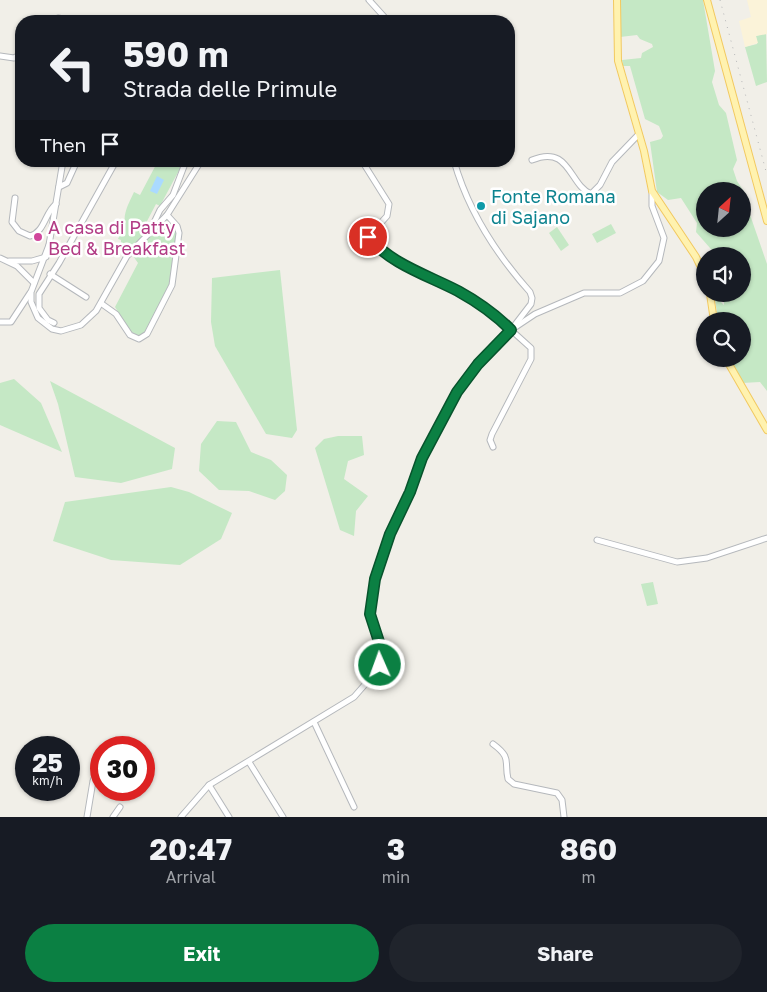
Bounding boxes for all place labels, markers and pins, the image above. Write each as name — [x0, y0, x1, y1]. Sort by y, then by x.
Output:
place label: Fonte Romana di Sajano — [491, 185, 616, 228]
marker: Fonte Romana di Sajano — [475, 200, 487, 212]
place label: A casa di Patty Bed & Breakfast — [48, 216, 185, 259]
pin — [347, 216, 389, 258]
marker: A casa di Patty Bed & Breakfast — [32, 231, 44, 243]

